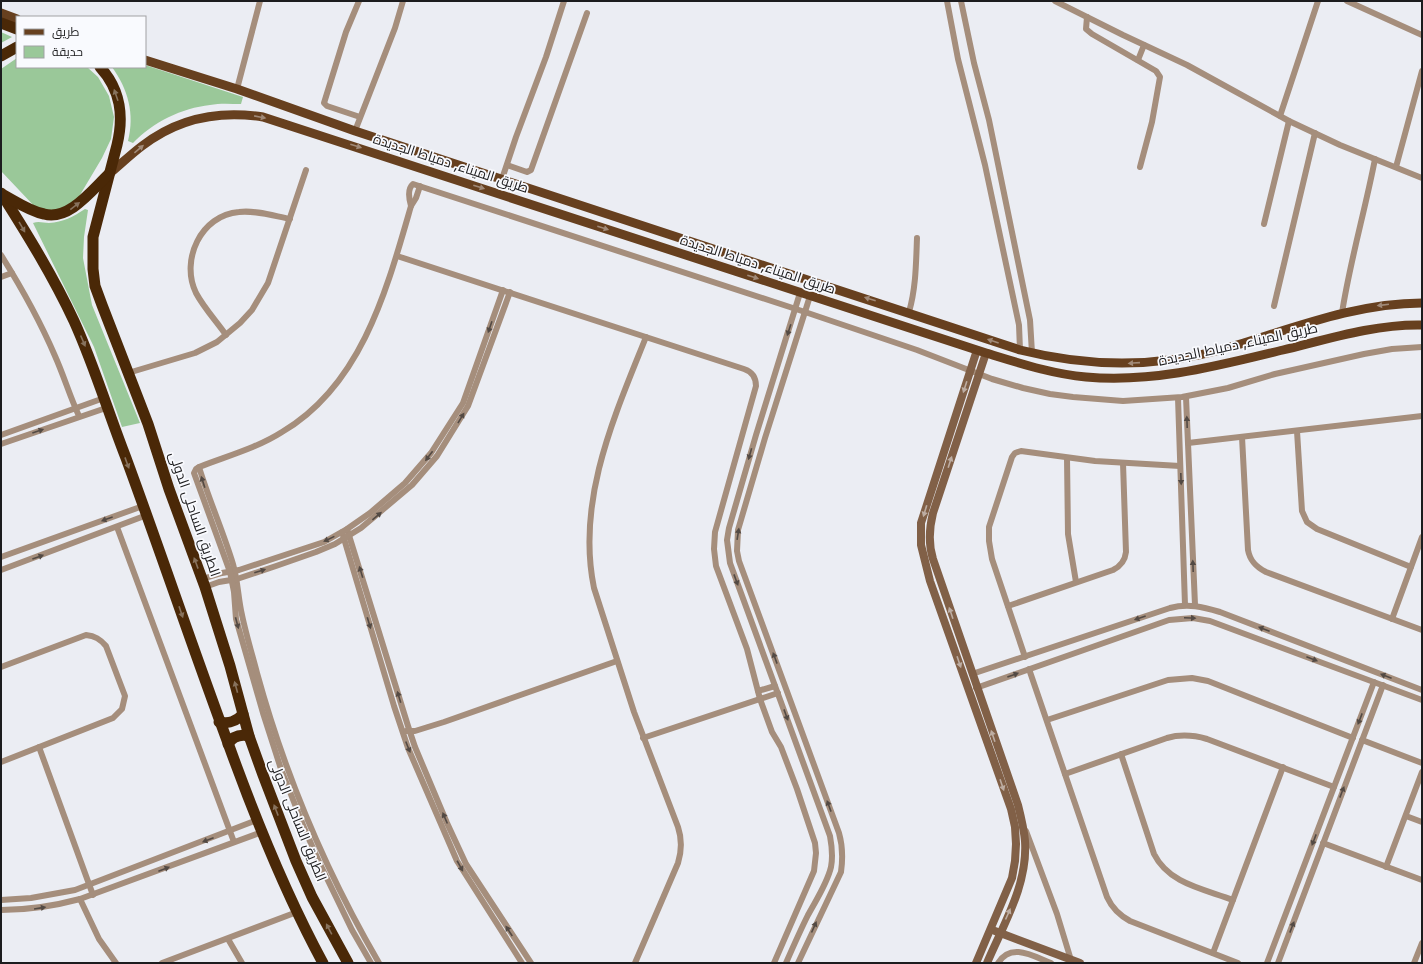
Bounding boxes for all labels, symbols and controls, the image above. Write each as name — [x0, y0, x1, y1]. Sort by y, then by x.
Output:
legend — [16, 16, 146, 68]
text: طريق — [52, 24, 80, 39]
text: حديقة — [52, 44, 83, 59]
one-way arrow — [113, 89, 119, 101]
one-way arrow — [254, 114, 266, 120]
street label: طريق الميناء, دمياط الجديدة — [371, 129, 531, 197]
one-way arrow — [133, 144, 144, 153]
one-way arrow — [350, 144, 362, 150]
one-way arrow — [473, 184, 485, 190]
one-way arrow — [69, 201, 80, 210]
one-way arrow — [18, 221, 25, 233]
one-way arrow — [597, 225, 609, 231]
street label: طريق الميناء, دمياط الجديدة — [678, 230, 838, 298]
one-way arrow — [747, 274, 759, 280]
one-way arrow — [864, 296, 876, 302]
one-way arrow — [1377, 302, 1389, 308]
street label: طريق الميناء, دمياط الجديدة — [1157, 318, 1319, 370]
one-way arrow — [487, 322, 493, 334]
one-way arrow — [786, 324, 792, 336]
one-way arrow — [80, 336, 86, 348]
one-way arrow — [987, 337, 999, 343]
one-way arrow — [1128, 360, 1141, 366]
one-way arrow — [961, 382, 967, 394]
one-way arrow — [457, 413, 465, 423]
one-way arrow — [1184, 416, 1191, 428]
one-way arrow — [32, 428, 44, 434]
one-way arrow — [747, 448, 753, 460]
street label: الطريق الساحلى الدولى — [165, 449, 225, 579]
one-way arrow — [424, 451, 433, 462]
one-way arrow — [947, 456, 953, 468]
one-way arrow — [125, 458, 131, 470]
one-way arrow — [1177, 473, 1184, 485]
one-way arrow — [200, 475, 206, 487]
one-way arrow — [922, 505, 928, 517]
one-way arrow — [371, 511, 382, 520]
one-way arrow — [100, 517, 112, 523]
one-way arrow — [735, 528, 741, 540]
one-way arrow — [324, 536, 335, 542]
one-way arrow — [32, 553, 44, 559]
one-way arrow — [193, 557, 199, 569]
one-way arrow — [1190, 559, 1196, 572]
one-way arrow — [358, 566, 364, 578]
one-way arrow — [254, 568, 266, 574]
one-way arrow — [734, 574, 740, 586]
one-way arrow — [178, 607, 184, 619]
one-way arrow — [947, 607, 953, 619]
one-way arrow — [1134, 615, 1146, 621]
one-way arrow — [1183, 615, 1196, 621]
one-way arrow — [234, 617, 240, 629]
one-way arrow — [366, 617, 372, 629]
one-way arrow — [1258, 625, 1270, 631]
one-way arrow — [772, 651, 778, 663]
one-way arrow — [1307, 656, 1319, 662]
one-way arrow — [956, 657, 962, 669]
one-way arrow — [1007, 671, 1019, 677]
one-way arrow — [1379, 672, 1391, 678]
one-way arrow — [233, 681, 239, 693]
one-way arrow — [396, 690, 402, 702]
one-way arrow — [783, 709, 789, 721]
one-way arrow — [1357, 713, 1363, 725]
one-way arrow — [990, 730, 996, 742]
one-way arrow — [406, 742, 412, 754]
street label: الطريق الساحلى الدولى — [265, 756, 331, 884]
one-way arrow — [999, 779, 1005, 791]
one-way arrow — [1340, 785, 1346, 797]
one-way arrow — [826, 799, 832, 811]
one-way arrow — [273, 804, 279, 816]
one-way arrow — [442, 812, 448, 824]
one-way arrow — [1310, 834, 1316, 846]
one-way arrow — [202, 837, 214, 843]
one-way arrow — [456, 860, 463, 872]
one-way arrow — [158, 865, 170, 871]
one-way arrow — [34, 905, 46, 911]
one-way arrow — [1005, 909, 1011, 920]
one-way arrow — [1289, 920, 1295, 932]
one-way arrow — [811, 922, 817, 933]
one-way arrow — [326, 923, 332, 935]
one-way arrow — [505, 926, 513, 936]

